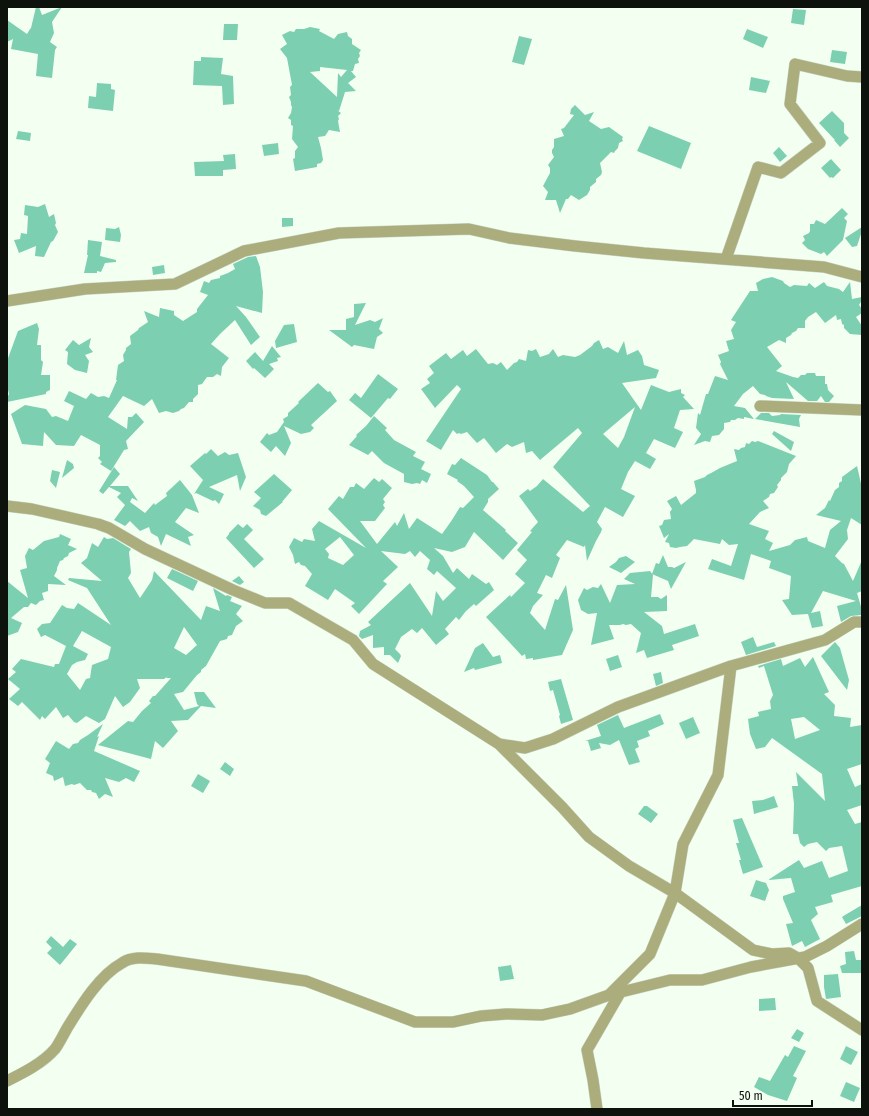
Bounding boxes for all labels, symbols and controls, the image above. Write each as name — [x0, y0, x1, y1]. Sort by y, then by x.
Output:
scale bar — [733, 1082, 812, 1108]
text: 50 m — [739, 1089, 763, 1103]

